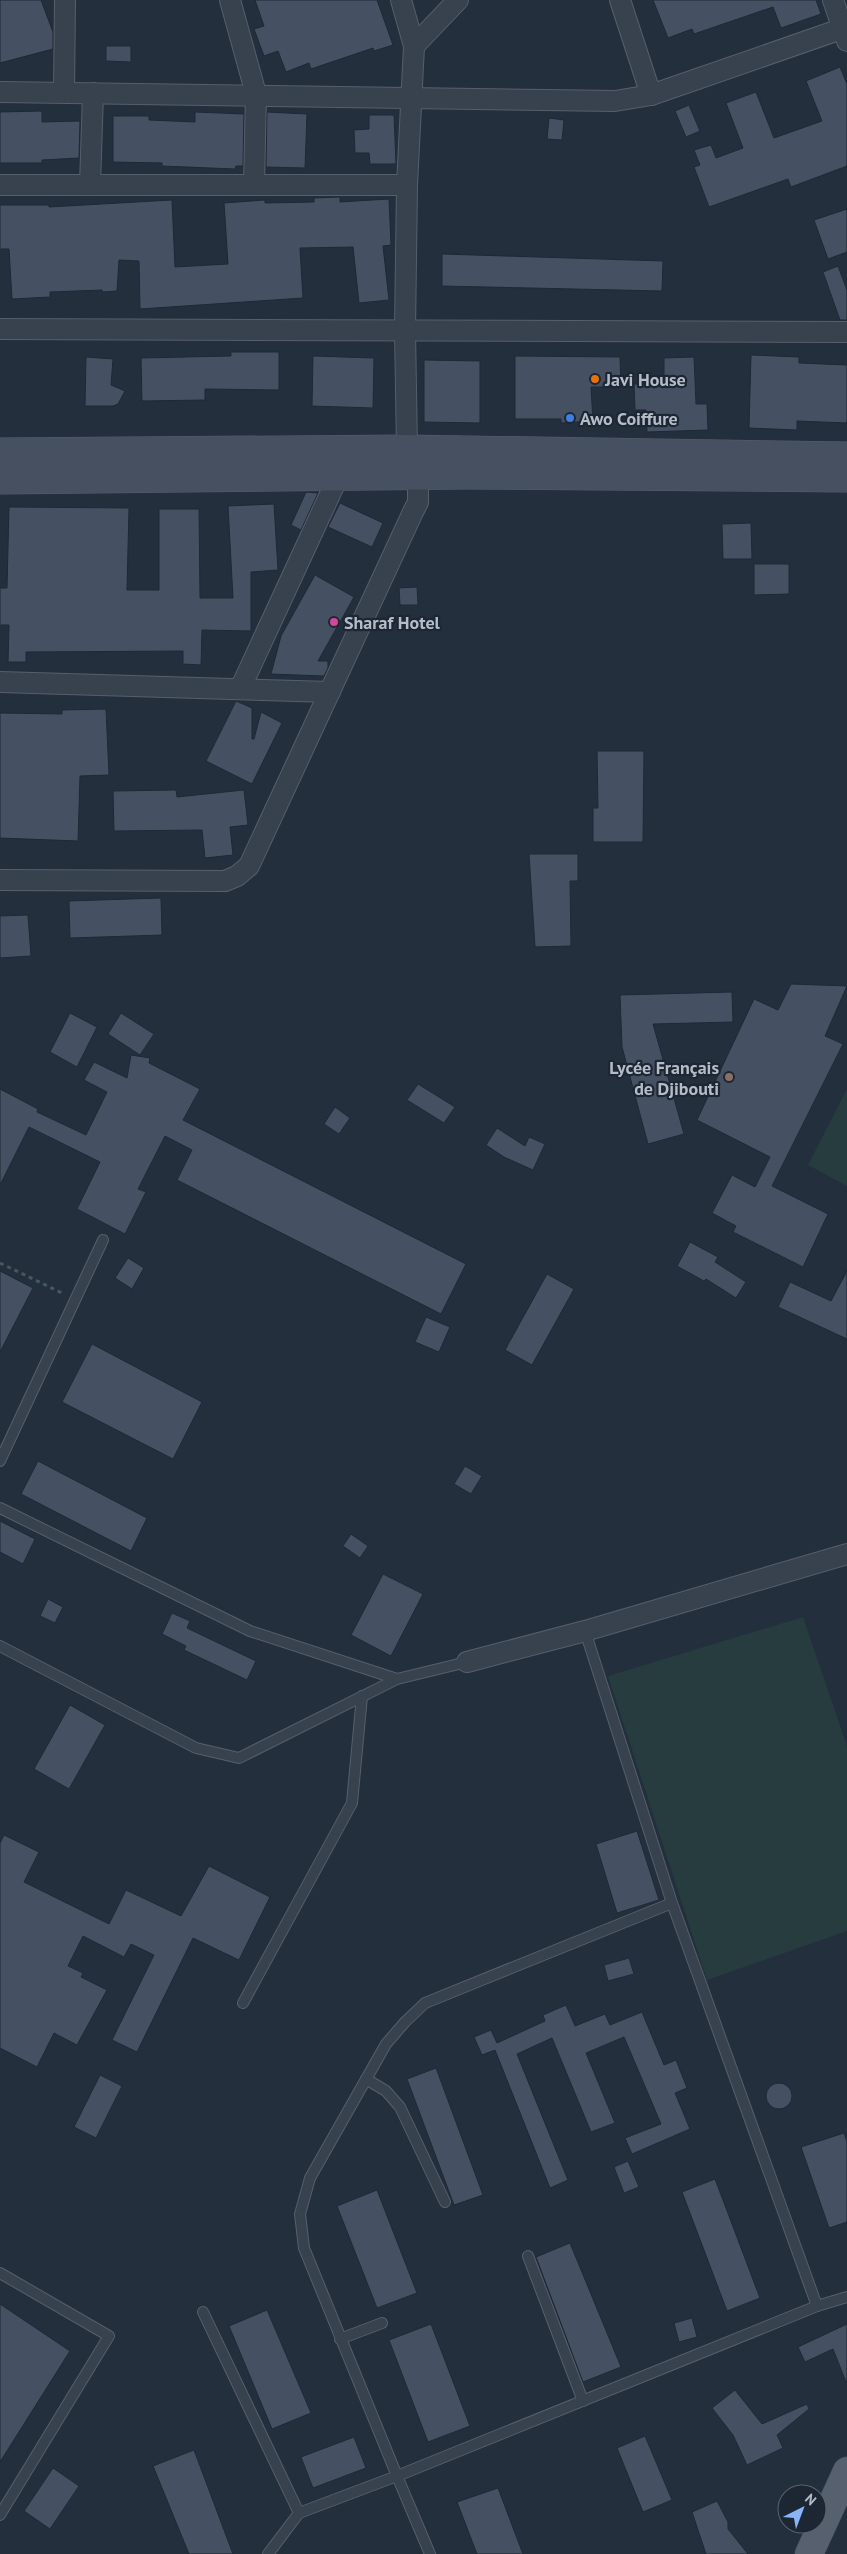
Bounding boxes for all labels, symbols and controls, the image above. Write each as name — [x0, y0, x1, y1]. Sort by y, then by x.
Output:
place label: Javi House — [604, 368, 686, 391]
marker: Javi House — [589, 373, 601, 385]
place label: Awo Coiffure — [580, 407, 678, 430]
marker: Awo Coiffure — [564, 412, 576, 424]
place label: Sharaf Hotel — [344, 611, 441, 634]
marker: Sharaf Hotel — [328, 616, 340, 628]
place label: Lycée Français de Djibouti — [609, 1056, 719, 1100]
marker: Lycée Français de Djibouti — [723, 1071, 735, 1083]
north arrow — [777, 2484, 827, 2534]
text: N — [801, 2490, 820, 2509]

